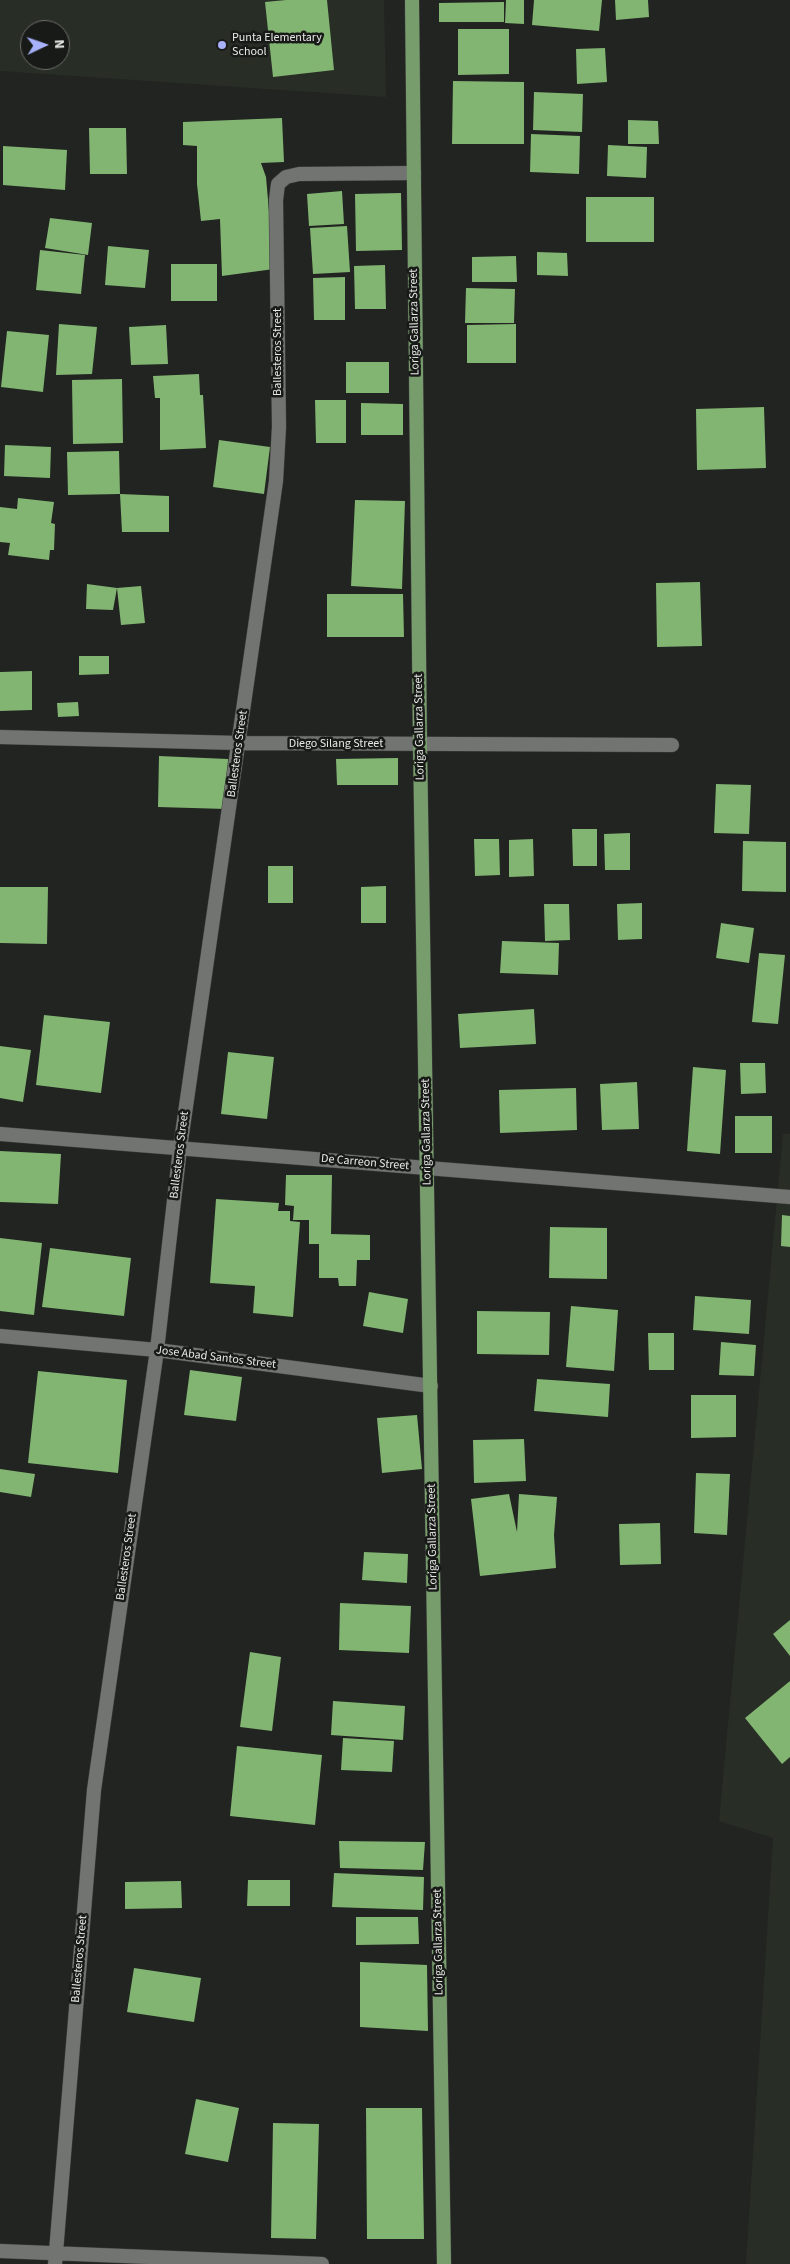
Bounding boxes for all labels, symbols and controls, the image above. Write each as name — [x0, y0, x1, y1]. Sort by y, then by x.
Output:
north arrow — [20, 20, 70, 70]
place label: Punta Elementary School — [232, 31, 322, 59]
text: N — [49, 39, 69, 49]
marker: Punta Elementary School — [216, 39, 228, 51]
street label: Loriga Gallarza Street — [407, 269, 423, 375]
street label: Ballesteros Street — [271, 308, 285, 396]
street label: Loriga Gallarza Street — [412, 674, 428, 780]
street label: Ballesteros Street — [225, 710, 251, 798]
street label: Diego Silang Street — [289, 737, 383, 751]
street label: Loriga Gallarza Street — [419, 1079, 435, 1185]
street label: Ballesteros Street — [168, 1111, 192, 1199]
street label: De Carreon Street — [320, 1152, 410, 1174]
street label: Jose Abad Santos Street — [155, 1344, 277, 1372]
street label: Loriga Gallarza Street — [425, 1484, 441, 1590]
street label: Ballesteros Street — [114, 1513, 140, 1601]
street label: Loriga Gallarza Street — [431, 1889, 447, 1995]
street label: Ballesteros Street — [69, 1915, 91, 2003]

